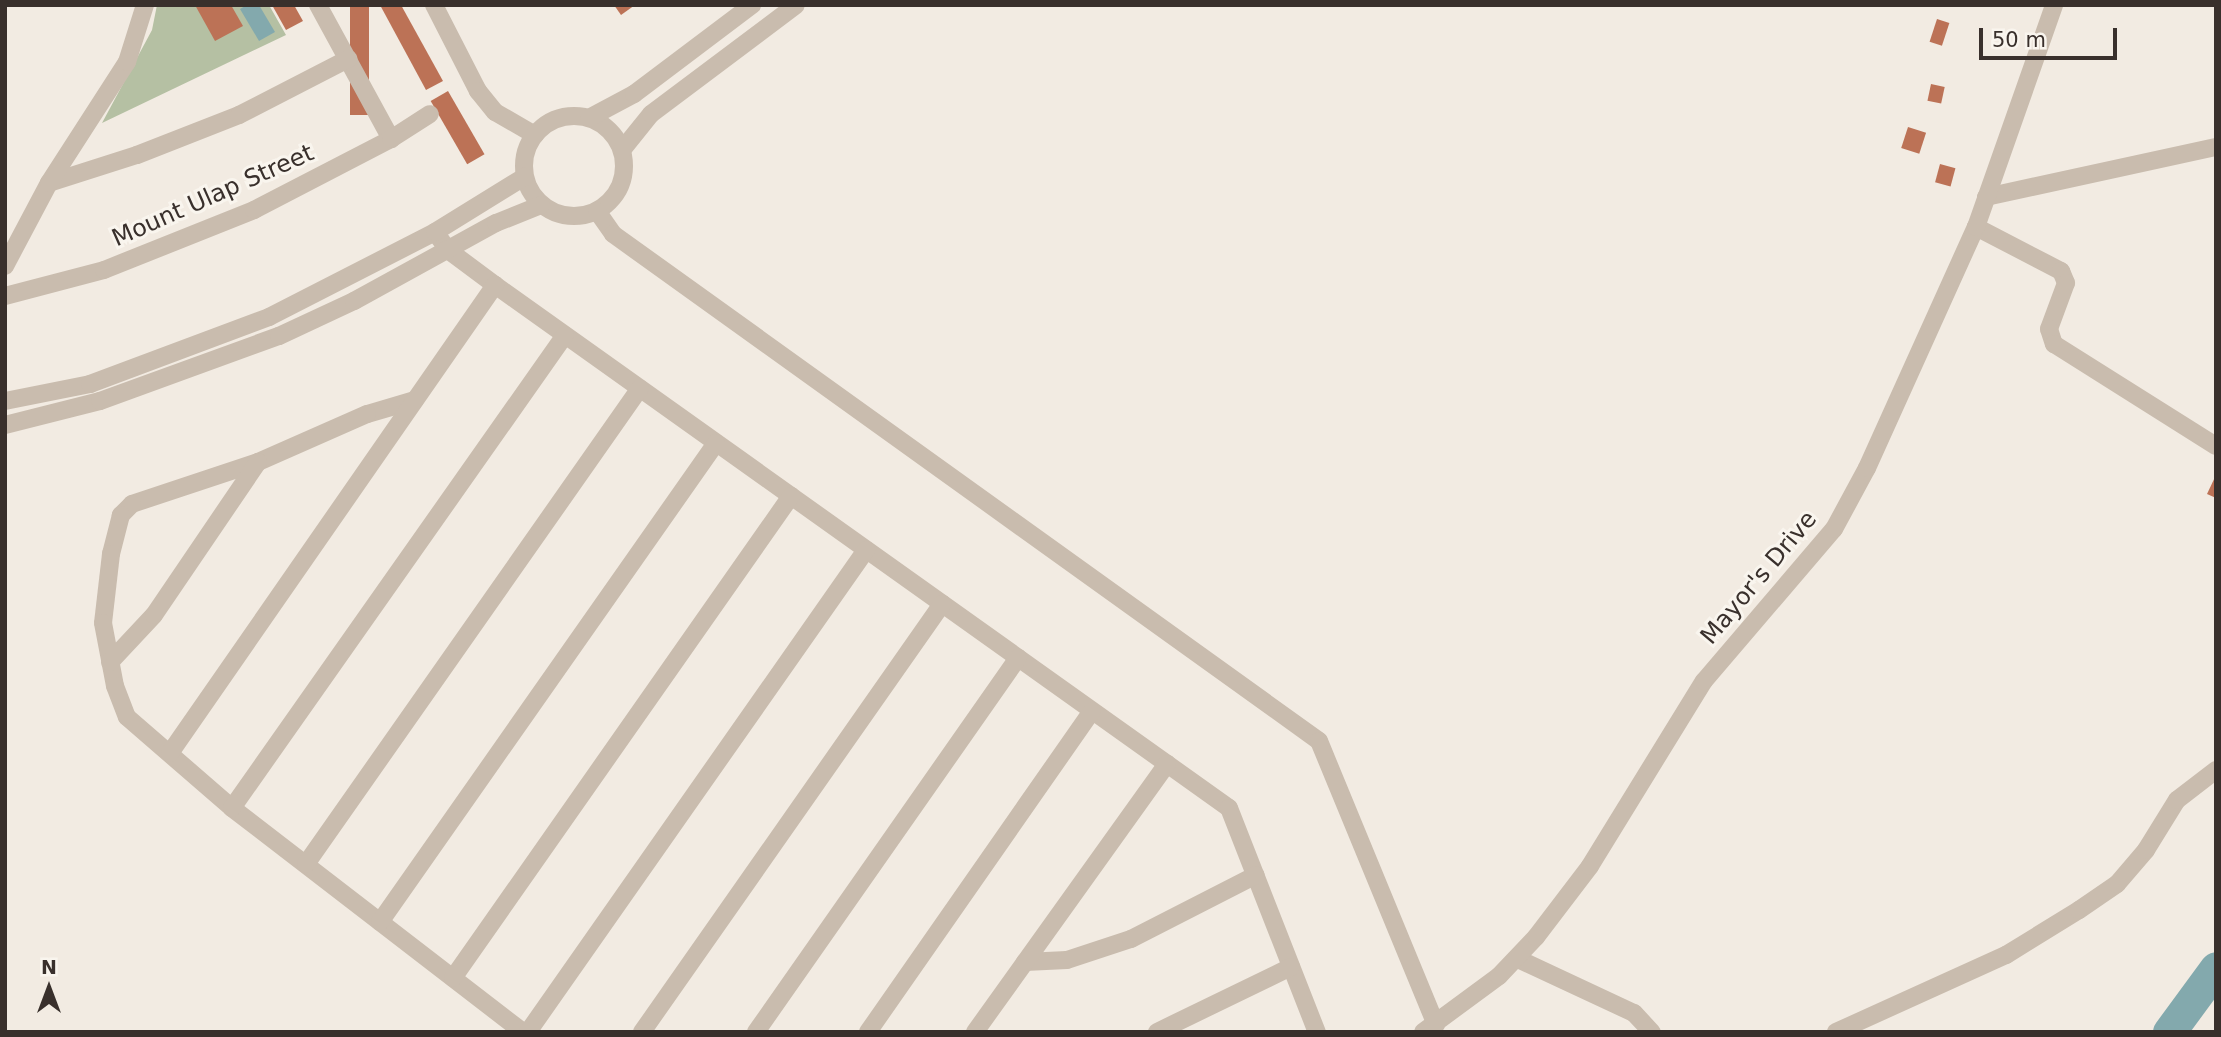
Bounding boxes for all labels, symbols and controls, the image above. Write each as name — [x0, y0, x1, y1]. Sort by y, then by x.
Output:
scale bar — [1983, 14, 2121, 58]
text: 50 m — [1992, 28, 2046, 52]
street label: Mount Ulap Street — [108, 139, 318, 253]
street label: Mayor's Drive — [1695, 506, 1823, 650]
north arrow — [14, 953, 84, 1023]
text: N — [41, 956, 57, 978]

